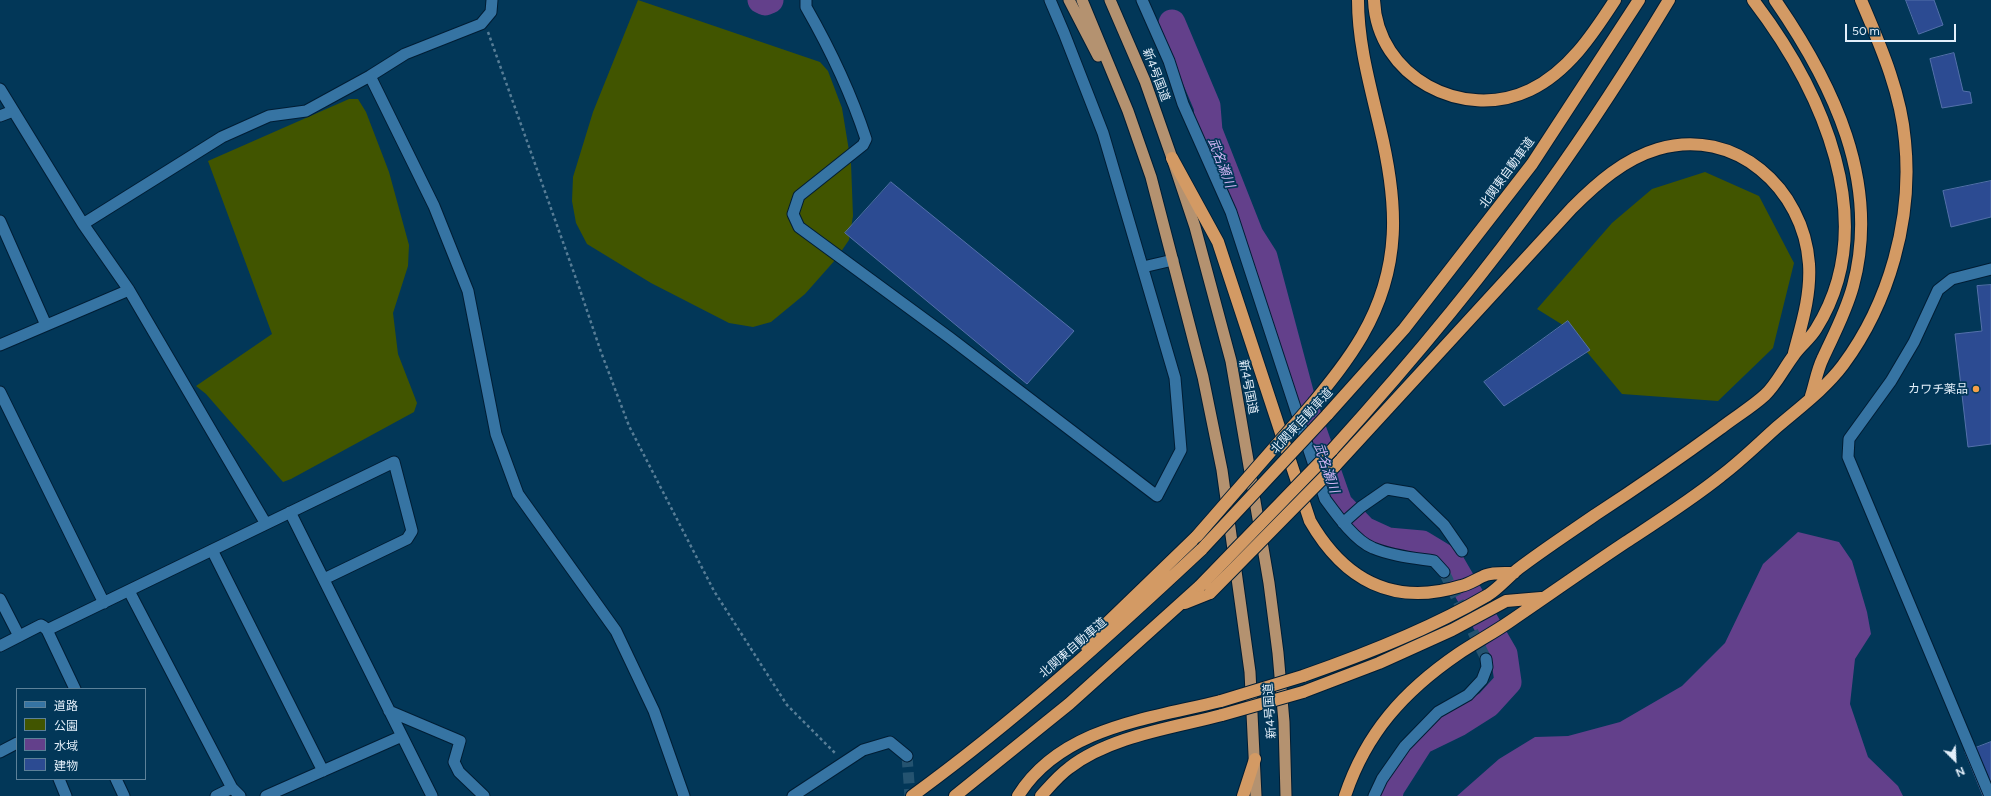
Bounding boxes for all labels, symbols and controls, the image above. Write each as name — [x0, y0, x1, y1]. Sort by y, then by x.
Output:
scale bar — [1847, 16, 1958, 42]
text: 50 m — [1852, 24, 1880, 38]
street label: 新4号国道 — [1139, 47, 1173, 103]
street label: 北関東自動車道 — [1476, 135, 1538, 211]
water label: 武名瀬川 — [1204, 136, 1238, 190]
street label: 新4号国道 — [1236, 358, 1260, 416]
place label: カワチ薬品 — [1908, 382, 1968, 396]
marker: カワチ薬品 — [1971, 384, 1981, 394]
street label: 北関東自動車道 — [1268, 385, 1336, 457]
water label: 武名瀬川 — [1310, 441, 1342, 495]
street label: 北関東自動車道 — [1037, 615, 1109, 681]
street label: 新4号国道 — [1261, 683, 1279, 739]
legend — [16, 688, 146, 780]
text: 道路 — [54, 699, 78, 713]
text: 公園 — [54, 719, 78, 733]
text: 水域 — [54, 739, 78, 753]
north arrow — [1935, 740, 1975, 780]
text: 建物 — [54, 759, 78, 773]
text: N — [1954, 764, 1967, 779]

